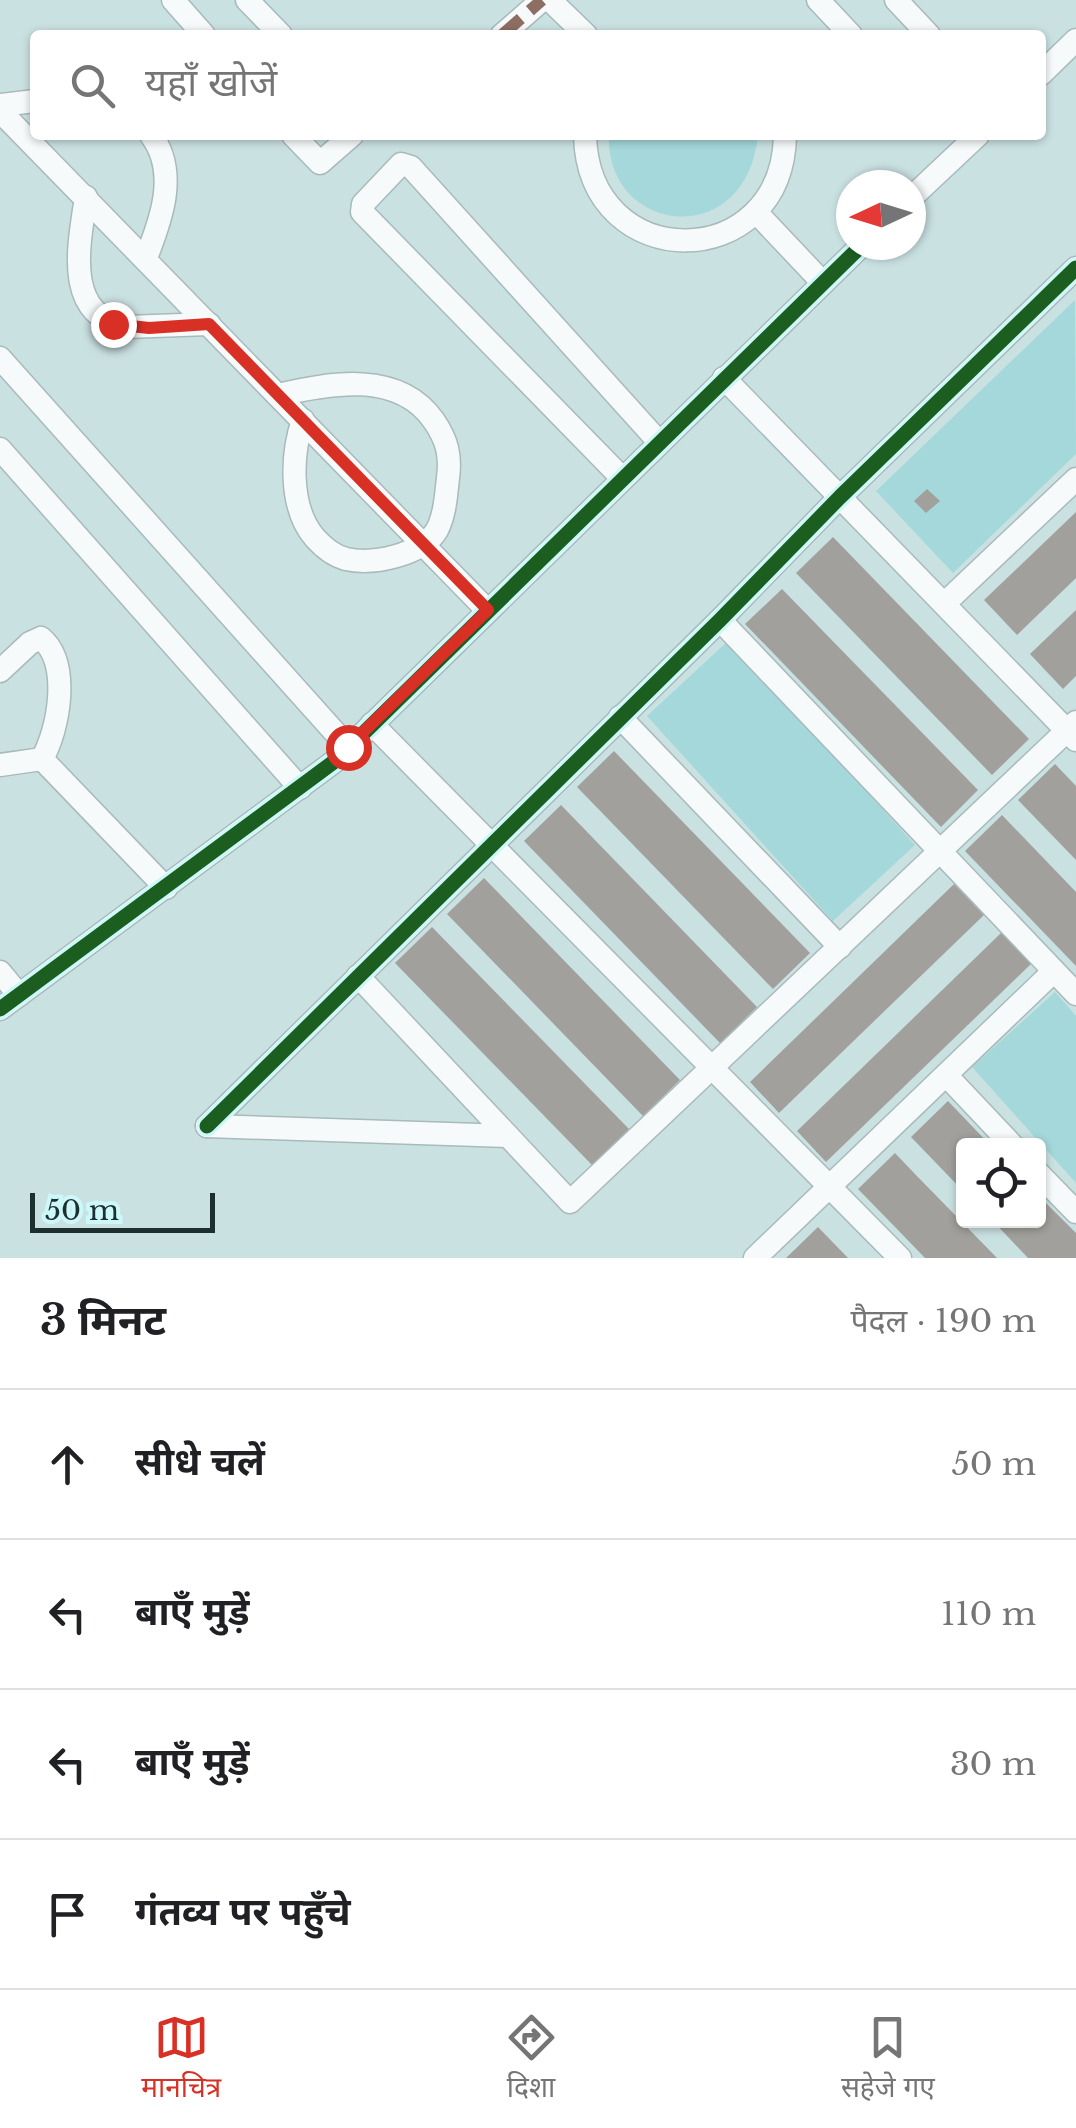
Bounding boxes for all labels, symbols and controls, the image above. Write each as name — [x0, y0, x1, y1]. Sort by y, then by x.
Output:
search box — [30, 30, 1046, 140]
icon: search — [65, 58, 120, 113]
text: यहाँ खोजें — [145, 59, 277, 106]
north arrow — [836, 170, 926, 260]
route end — [91, 302, 137, 348]
route start — [326, 725, 372, 771]
map controls — [956, 1138, 1046, 1228]
button: locate — [956, 1138, 1046, 1228]
scale bar — [30, 1188, 215, 1232]
text: 50 m — [45, 1193, 119, 1228]
text: 3 मिनट — [40, 1294, 166, 1346]
text: पैदल · 190 m — [850, 1301, 1036, 1341]
icon: ahead — [40, 1437, 95, 1492]
text: सीधे चलें — [135, 1438, 265, 1485]
text: 50 m — [951, 1444, 1036, 1484]
icon: left — [40, 1587, 95, 1642]
text: बाएँ मुड़ें — [135, 1588, 249, 1635]
text: 110 m — [941, 1594, 1036, 1634]
icon: left — [40, 1737, 95, 1792]
text: बाएँ मुड़ें — [135, 1738, 249, 1785]
text: 30 m — [950, 1744, 1036, 1784]
icon: arrive — [40, 1887, 95, 1942]
text: गंतव्य पर पहुँचे — [135, 1888, 351, 1935]
tab: मानचित्र — [141, 2010, 221, 2108]
tab: दिशा — [504, 2010, 559, 2108]
tab: सहेजे गए — [841, 2010, 935, 2108]

